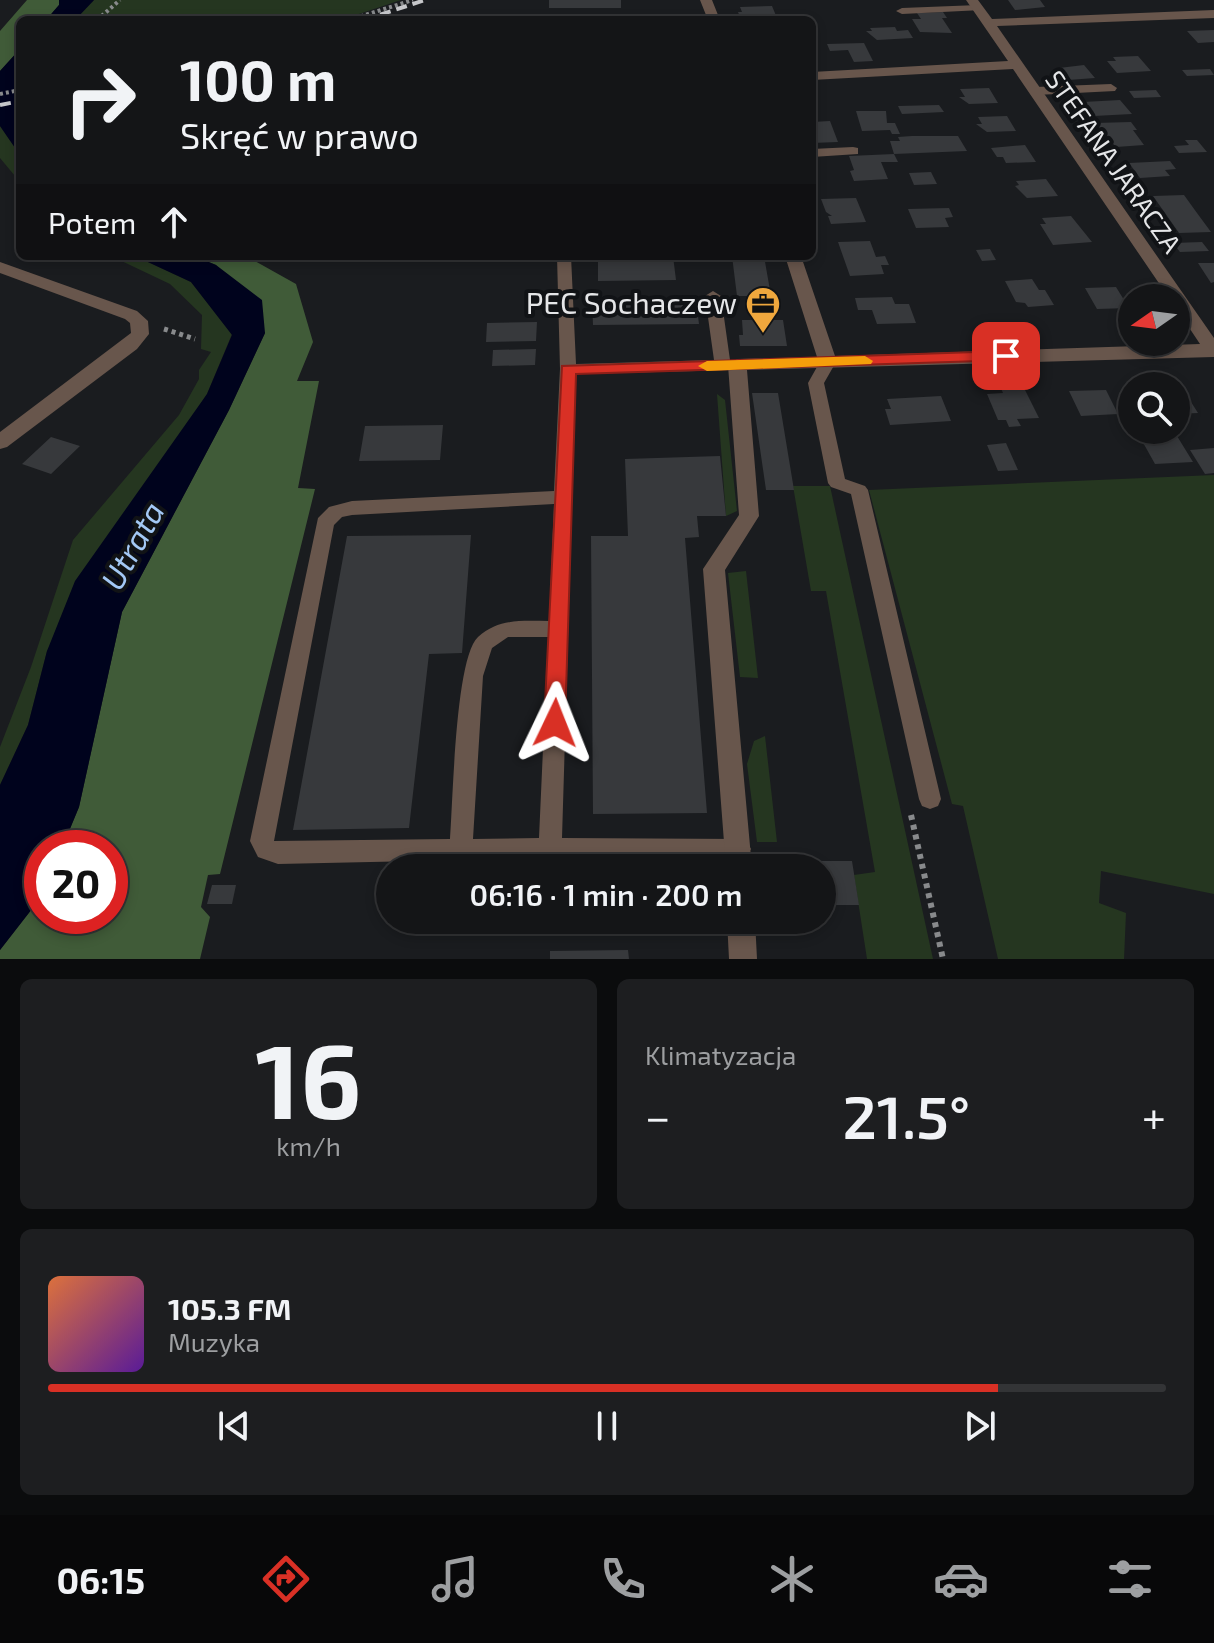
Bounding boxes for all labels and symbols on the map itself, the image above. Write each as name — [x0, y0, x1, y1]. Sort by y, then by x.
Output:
street label: STEFANA JARACZA — [1040, 64, 1189, 258]
place label: PEC Sochaczew — [526, 284, 737, 320]
north arrow — [1118, 284, 1190, 356]
office icon: PEC Sochaczew — [744, 285, 782, 335]
pin — [972, 322, 1040, 390]
water label: Utrata — [92, 495, 171, 596]
position arrow — [513, 681, 597, 765]
speed limit sign: 20 — [24, 830, 128, 934]

